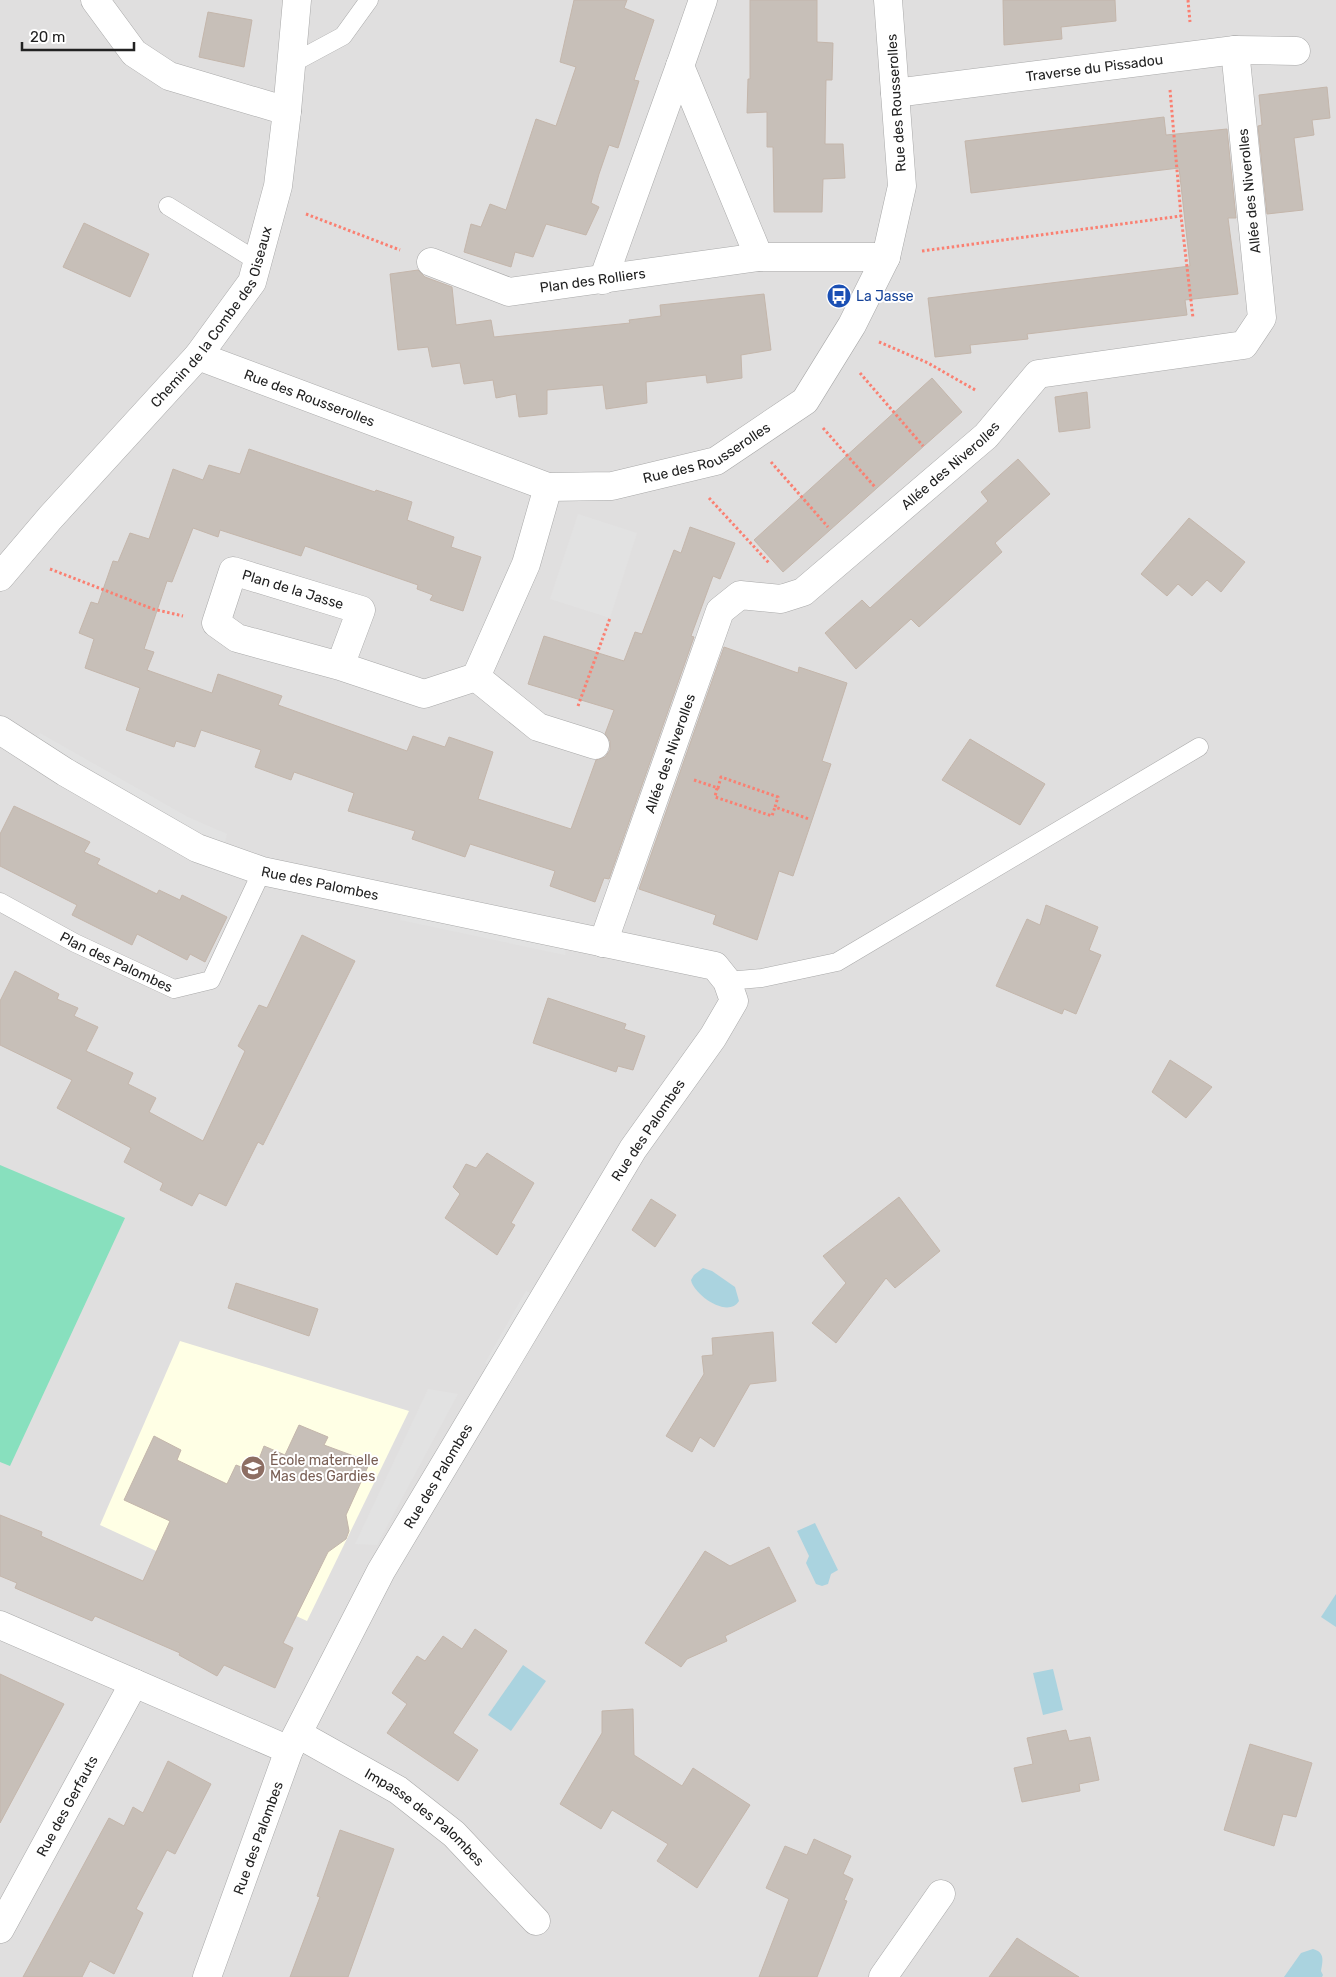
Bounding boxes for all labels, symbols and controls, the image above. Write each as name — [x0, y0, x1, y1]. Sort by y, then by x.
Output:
scale bar — [22, 20, 135, 52]
text: 20 m — [30, 28, 65, 46]
street label: Rue des Rousserolles — [883, 33, 910, 173]
street label: Traverse du Pissadou — [1025, 51, 1164, 85]
street label: Allée des Niverolles — [1234, 128, 1265, 254]
street label: Chemin de la Combe des Oiseaux — [147, 224, 276, 411]
street label: Plan des Rolliers — [539, 265, 647, 297]
bus stop icon: La Jasse — [826, 283, 852, 309]
place label: La Jasse — [856, 288, 914, 305]
street label: Rue des Rousserolles — [241, 366, 377, 430]
street label: Allée des Niverolles — [898, 418, 1003, 514]
street label: Rue des Rousserolles — [641, 419, 774, 487]
street label: Plan de la Jasse — [240, 566, 346, 613]
street label: Allée des Niverolles — [641, 692, 699, 816]
street label: Rue des Palombes — [260, 863, 380, 904]
street label: Plan des Palombes — [57, 928, 175, 996]
street label: Rue des Palombes — [608, 1076, 689, 1185]
street label: Rue des Palombes — [400, 1421, 476, 1532]
place label: École maternelle Mas des Gardies — [270, 1451, 379, 1485]
school or university icon: École maternelle Mas des Gardies — [240, 1455, 266, 1481]
street label: Rue des Gerfauts — [33, 1753, 102, 1860]
street label: Impasse des Palombes — [361, 1765, 488, 1870]
street label: Rue des Palombes — [230, 1779, 287, 1897]

